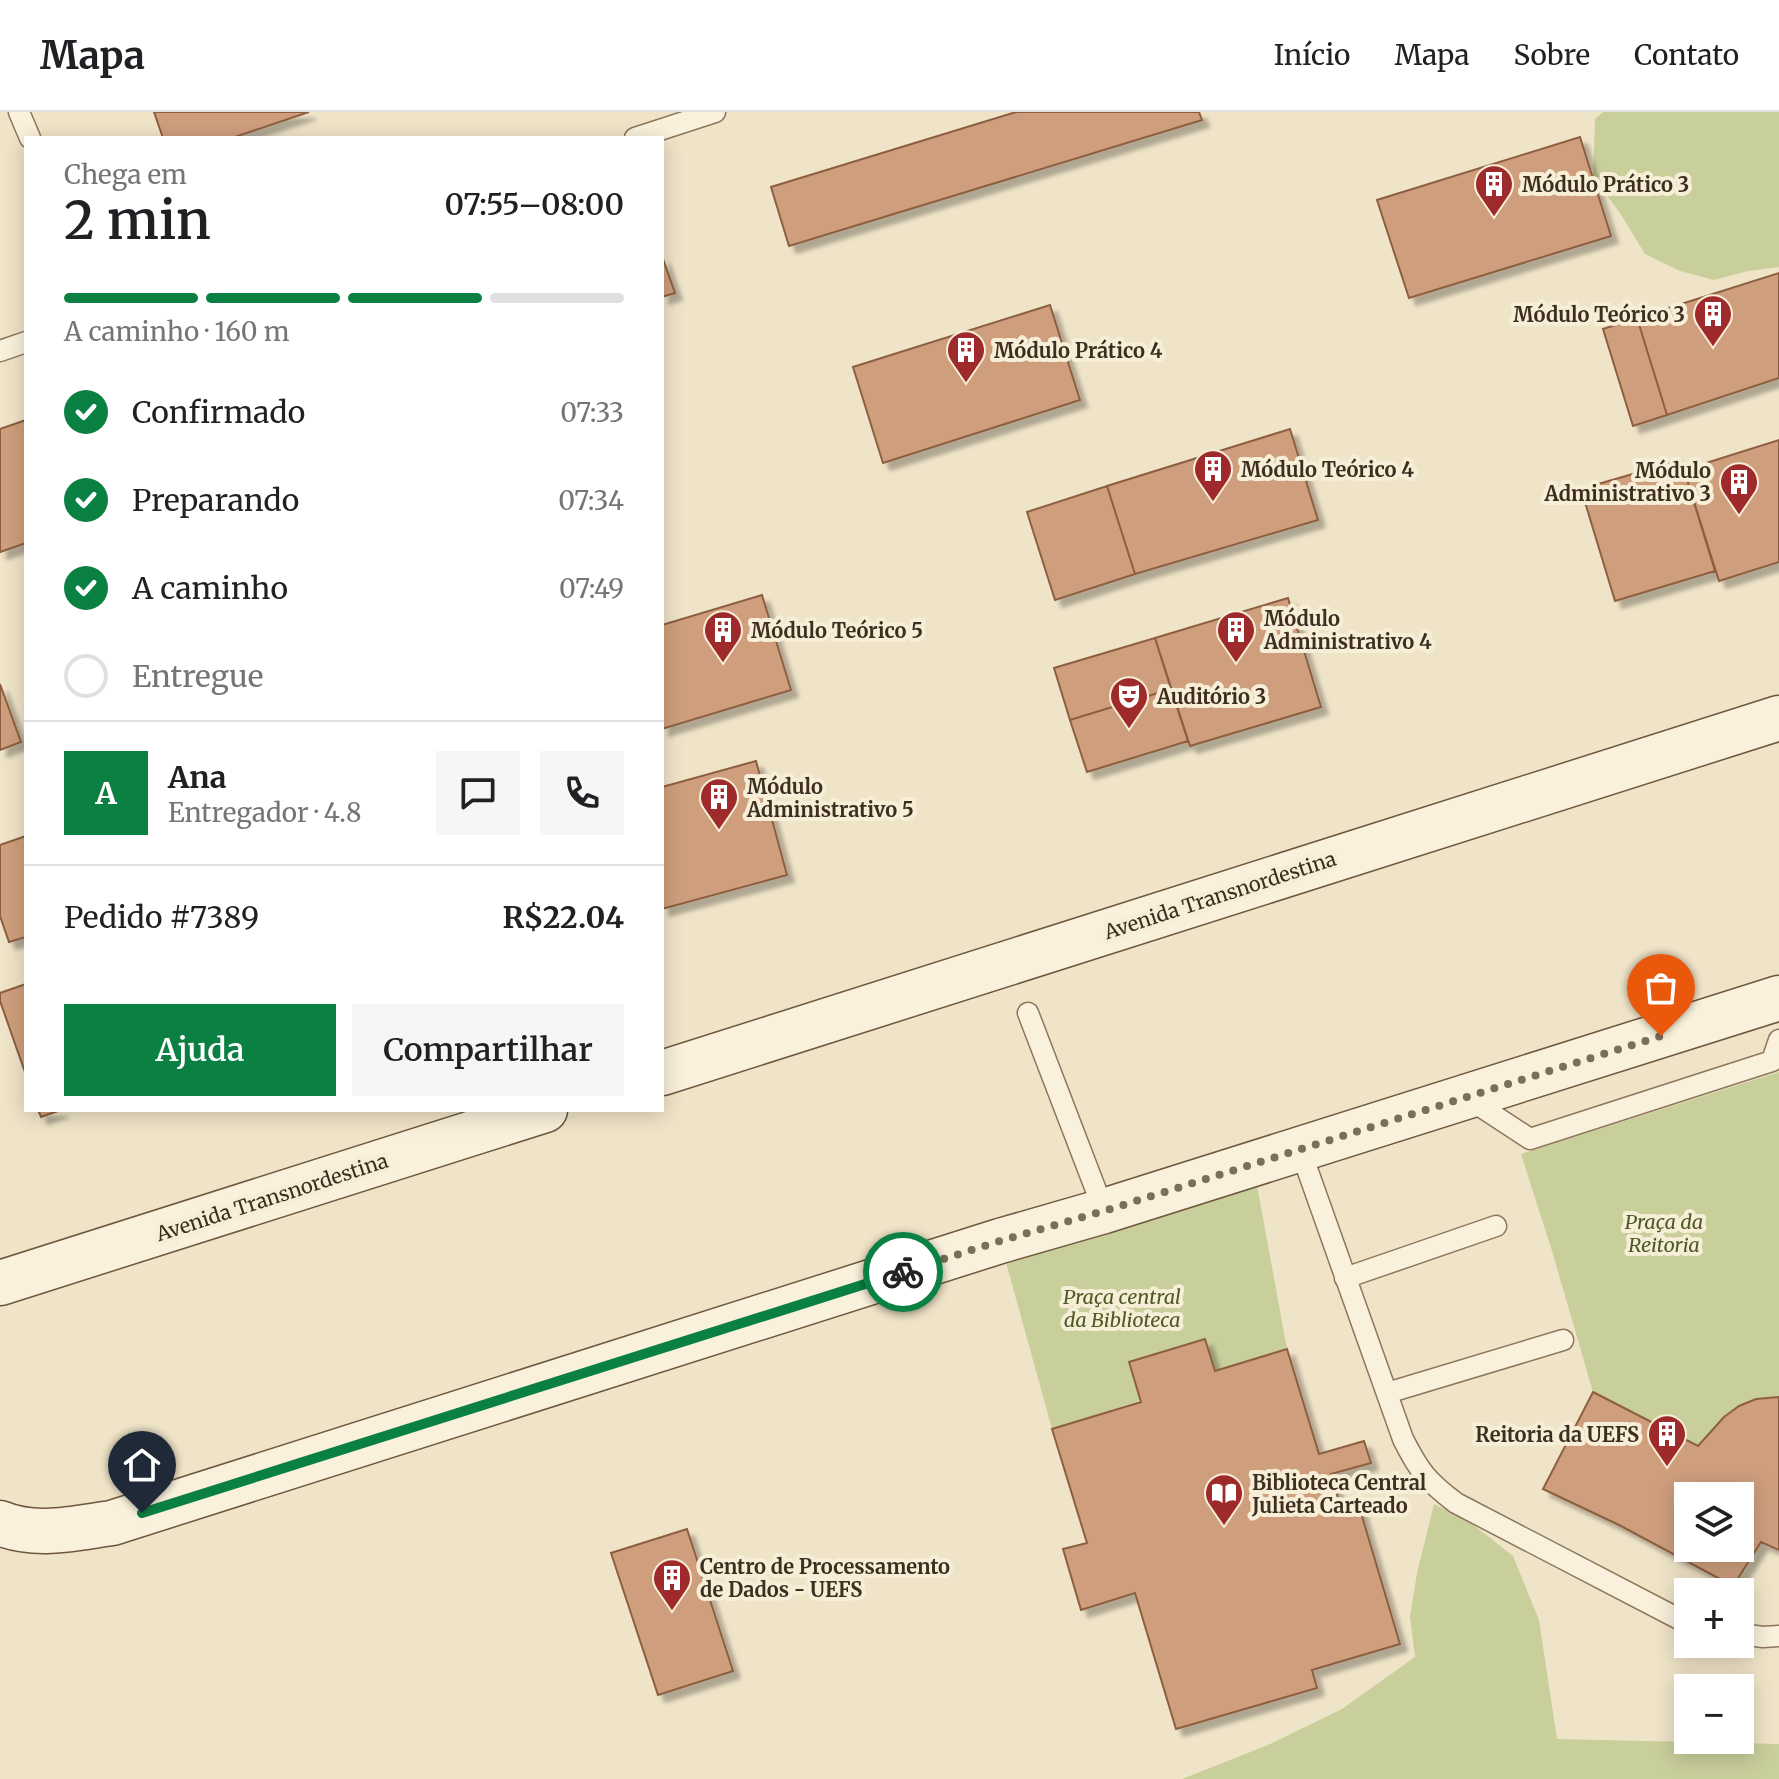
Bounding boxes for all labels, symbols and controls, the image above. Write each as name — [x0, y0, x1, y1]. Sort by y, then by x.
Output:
text: Mapa — [40, 32, 145, 79]
text: Início — [1274, 37, 1350, 73]
text: Mapa — [1394, 37, 1469, 73]
text: Sobre — [1513, 37, 1590, 73]
text: Contato — [1634, 37, 1739, 73]
text: Chega em — [64, 158, 187, 191]
building icon: Módulo Prático 3 — [1473, 163, 1515, 218]
place label: Módulo Prático 3 — [1522, 172, 1689, 197]
text: 07:55–08:00 — [444, 185, 624, 223]
text: 2 min — [64, 188, 211, 253]
building icon: Módulo Teórico 3 — [1692, 293, 1734, 348]
place label: Módulo Teórico 3 — [1513, 302, 1685, 327]
text: A caminho · 160 m — [64, 315, 290, 348]
building icon: Módulo Prático 4 — [945, 329, 987, 384]
place label: Módulo Prático 4 — [994, 338, 1163, 363]
icon: check — [64, 390, 108, 434]
text: Confirmado — [132, 393, 305, 431]
text: 07:33 — [560, 396, 624, 429]
building icon: Módulo Teórico 4 — [1192, 448, 1234, 503]
place label: Módulo Teórico 4 — [1241, 457, 1414, 482]
place label: Módulo Administrativo 3 — [1544, 458, 1711, 506]
building icon: Módulo Administrativo 3 — [1718, 461, 1760, 516]
icon: check — [64, 478, 108, 522]
text: Preparando — [132, 481, 299, 519]
text: 07:34 — [558, 484, 624, 517]
icon: check — [64, 566, 108, 610]
text: A caminho — [132, 569, 288, 607]
text: 07:49 — [559, 572, 624, 605]
place label: Módulo Administrativo 4 — [1263, 606, 1432, 654]
building icon: Módulo Teórico 5 — [702, 609, 744, 664]
building icon: Módulo Administrativo 4 — [1215, 609, 1257, 664]
place label: Módulo Teórico 5 — [751, 618, 923, 643]
text: Entregue — [132, 657, 263, 695]
theatre icon: Auditório 3 — [1108, 675, 1150, 730]
place label: Auditório 3 — [1156, 684, 1266, 709]
button: chat — [436, 751, 520, 835]
button: phone — [540, 751, 624, 835]
text: Ana — [168, 758, 226, 796]
text: A — [95, 774, 117, 812]
place label: Módulo Administrativo 5 — [746, 774, 914, 822]
building icon: Módulo Administrativo 5 — [698, 776, 740, 831]
text: Entregador · 4.8 — [168, 796, 361, 829]
street label: Avenida Transnordestina — [1100, 846, 1339, 945]
text: Pedido #7389 — [64, 898, 259, 936]
text: R$22.04 — [502, 898, 624, 936]
pin — [1627, 954, 1695, 1036]
icon: bag — [1639, 966, 1683, 1010]
button: Ajuda — [64, 1004, 336, 1096]
button: Compartilhar — [352, 1004, 624, 1096]
street label: Avenida Transnordestina — [152, 1148, 391, 1247]
park label: Praça da Reitoria — [1625, 1209, 1703, 1257]
courier — [863, 1232, 943, 1312]
icon: bike — [881, 1250, 925, 1294]
park label: Praça central da Biblioteca — [1063, 1284, 1181, 1332]
building icon: Reitoria da UEFS — [1646, 1413, 1688, 1468]
place label: Reitoria da UEFS — [1475, 1422, 1639, 1447]
pin — [108, 1431, 176, 1513]
icon: home — [120, 1443, 164, 1487]
place label: Biblioteca Central Julieta Carteado — [1251, 1470, 1427, 1518]
library icon: Biblioteca Central Julieta Carteado — [1203, 1472, 1245, 1527]
map controls — [1674, 1482, 1754, 1754]
button: layers — [1674, 1482, 1754, 1562]
place label: Centro de Processamento de Dados - UEFS — [700, 1554, 950, 1602]
building icon: Centro de Processamento de Dados - UEFS — [651, 1557, 693, 1612]
button: + — [1674, 1578, 1754, 1658]
button: − — [1674, 1674, 1754, 1754]

